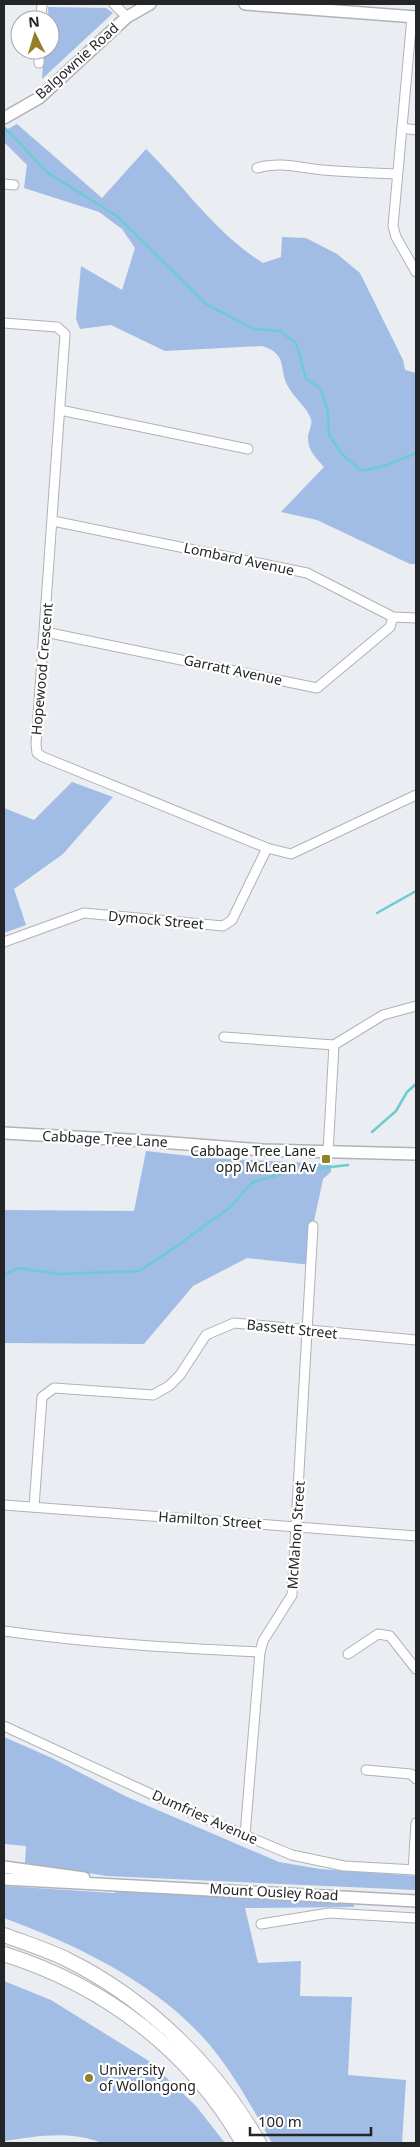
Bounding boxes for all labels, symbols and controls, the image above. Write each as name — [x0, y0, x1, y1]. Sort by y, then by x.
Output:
north arrow — [10, 10, 60, 60]
text: N — [27, 12, 40, 32]
street label: Balgownie Road — [31, 18, 122, 103]
street label: Lombard Avenue — [182, 538, 296, 579]
street label: Hopewood Crescent — [26, 602, 57, 736]
street label: Garratt Avenue — [182, 650, 284, 689]
street label: Dymock Street — [107, 906, 205, 933]
street label: Cabbage Tree Lane — [42, 1126, 168, 1151]
place label: Cabbage Tree Lane opp McLean Av — [190, 1141, 317, 1176]
marker: Cabbage Tree Lane opp McLean Av — [320, 1153, 332, 1165]
street label: Bassett Street — [246, 1314, 338, 1343]
street label: McMahon Street — [282, 1480, 309, 1590]
street label: Hamilton Street — [158, 1506, 262, 1533]
street label: Dumfries Avenue — [149, 1785, 261, 1848]
street label: Mount Ousley Road — [209, 1879, 339, 1904]
place label: University of Wollongong — [99, 2060, 196, 2095]
marker: University of Wollongong — [83, 2072, 95, 2084]
scale bar — [250, 2104, 371, 2136]
text: 100 m — [258, 2111, 302, 2131]

